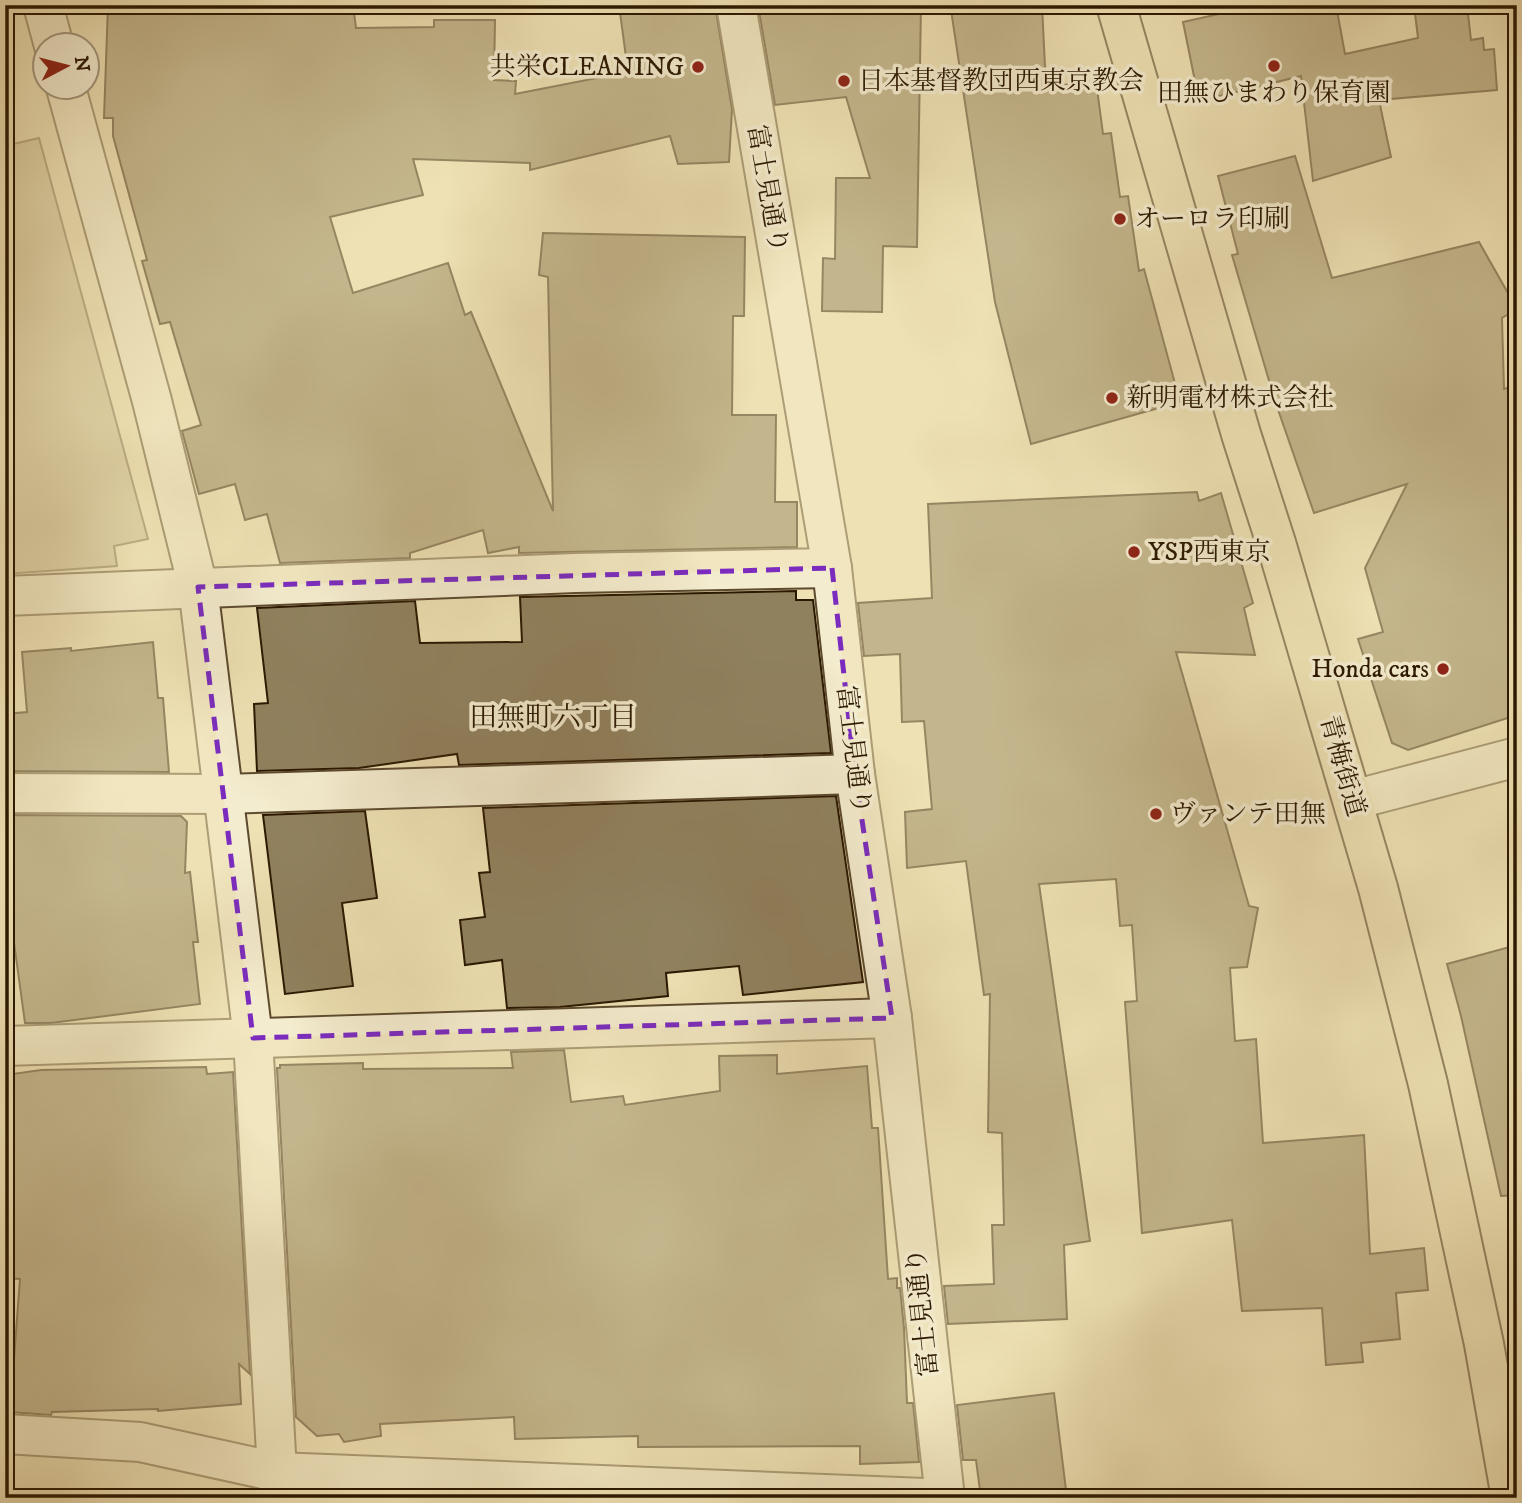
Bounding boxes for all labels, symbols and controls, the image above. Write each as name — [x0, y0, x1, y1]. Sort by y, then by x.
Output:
north arrow — [32, 32, 102, 102]
place label: 共栄CLEANING — [490, 51, 684, 84]
text: N — [69, 55, 94, 74]
marker: 田無ひまわり保育園 — [1266, 58, 1282, 74]
marker: 共栄CLEANING — [690, 59, 706, 75]
place label: 日本基督教団西東京教会 — [858, 65, 1144, 98]
marker: 日本基督教団西東京教会 — [836, 73, 852, 89]
place label: 田無ひまわり保育園 — [1157, 77, 1391, 110]
street label: 富士見通り — [739, 122, 795, 256]
place label: オーロラ印刷 — [1134, 203, 1290, 236]
marker: オーロラ印刷 — [1112, 211, 1128, 227]
place label: 新明電材株式会社 — [1126, 382, 1334, 415]
marker: 新明電材株式会社 — [1104, 390, 1120, 406]
place label: YSP西東京 — [1148, 536, 1271, 569]
marker: YSP西東京 — [1126, 544, 1142, 560]
place label: Honda cars — [1311, 653, 1429, 686]
marker: Honda cars — [1435, 661, 1451, 677]
street label: 富士見通り — [829, 683, 877, 817]
district label: 田無町六丁目 — [469, 700, 637, 735]
street label: 青梅街道 — [1312, 711, 1372, 821]
place label: ヴァンテ田無 — [1170, 798, 1326, 831]
marker: ヴァンテ田無 — [1148, 806, 1164, 822]
street label: 富士見通り — [900, 1246, 946, 1378]

